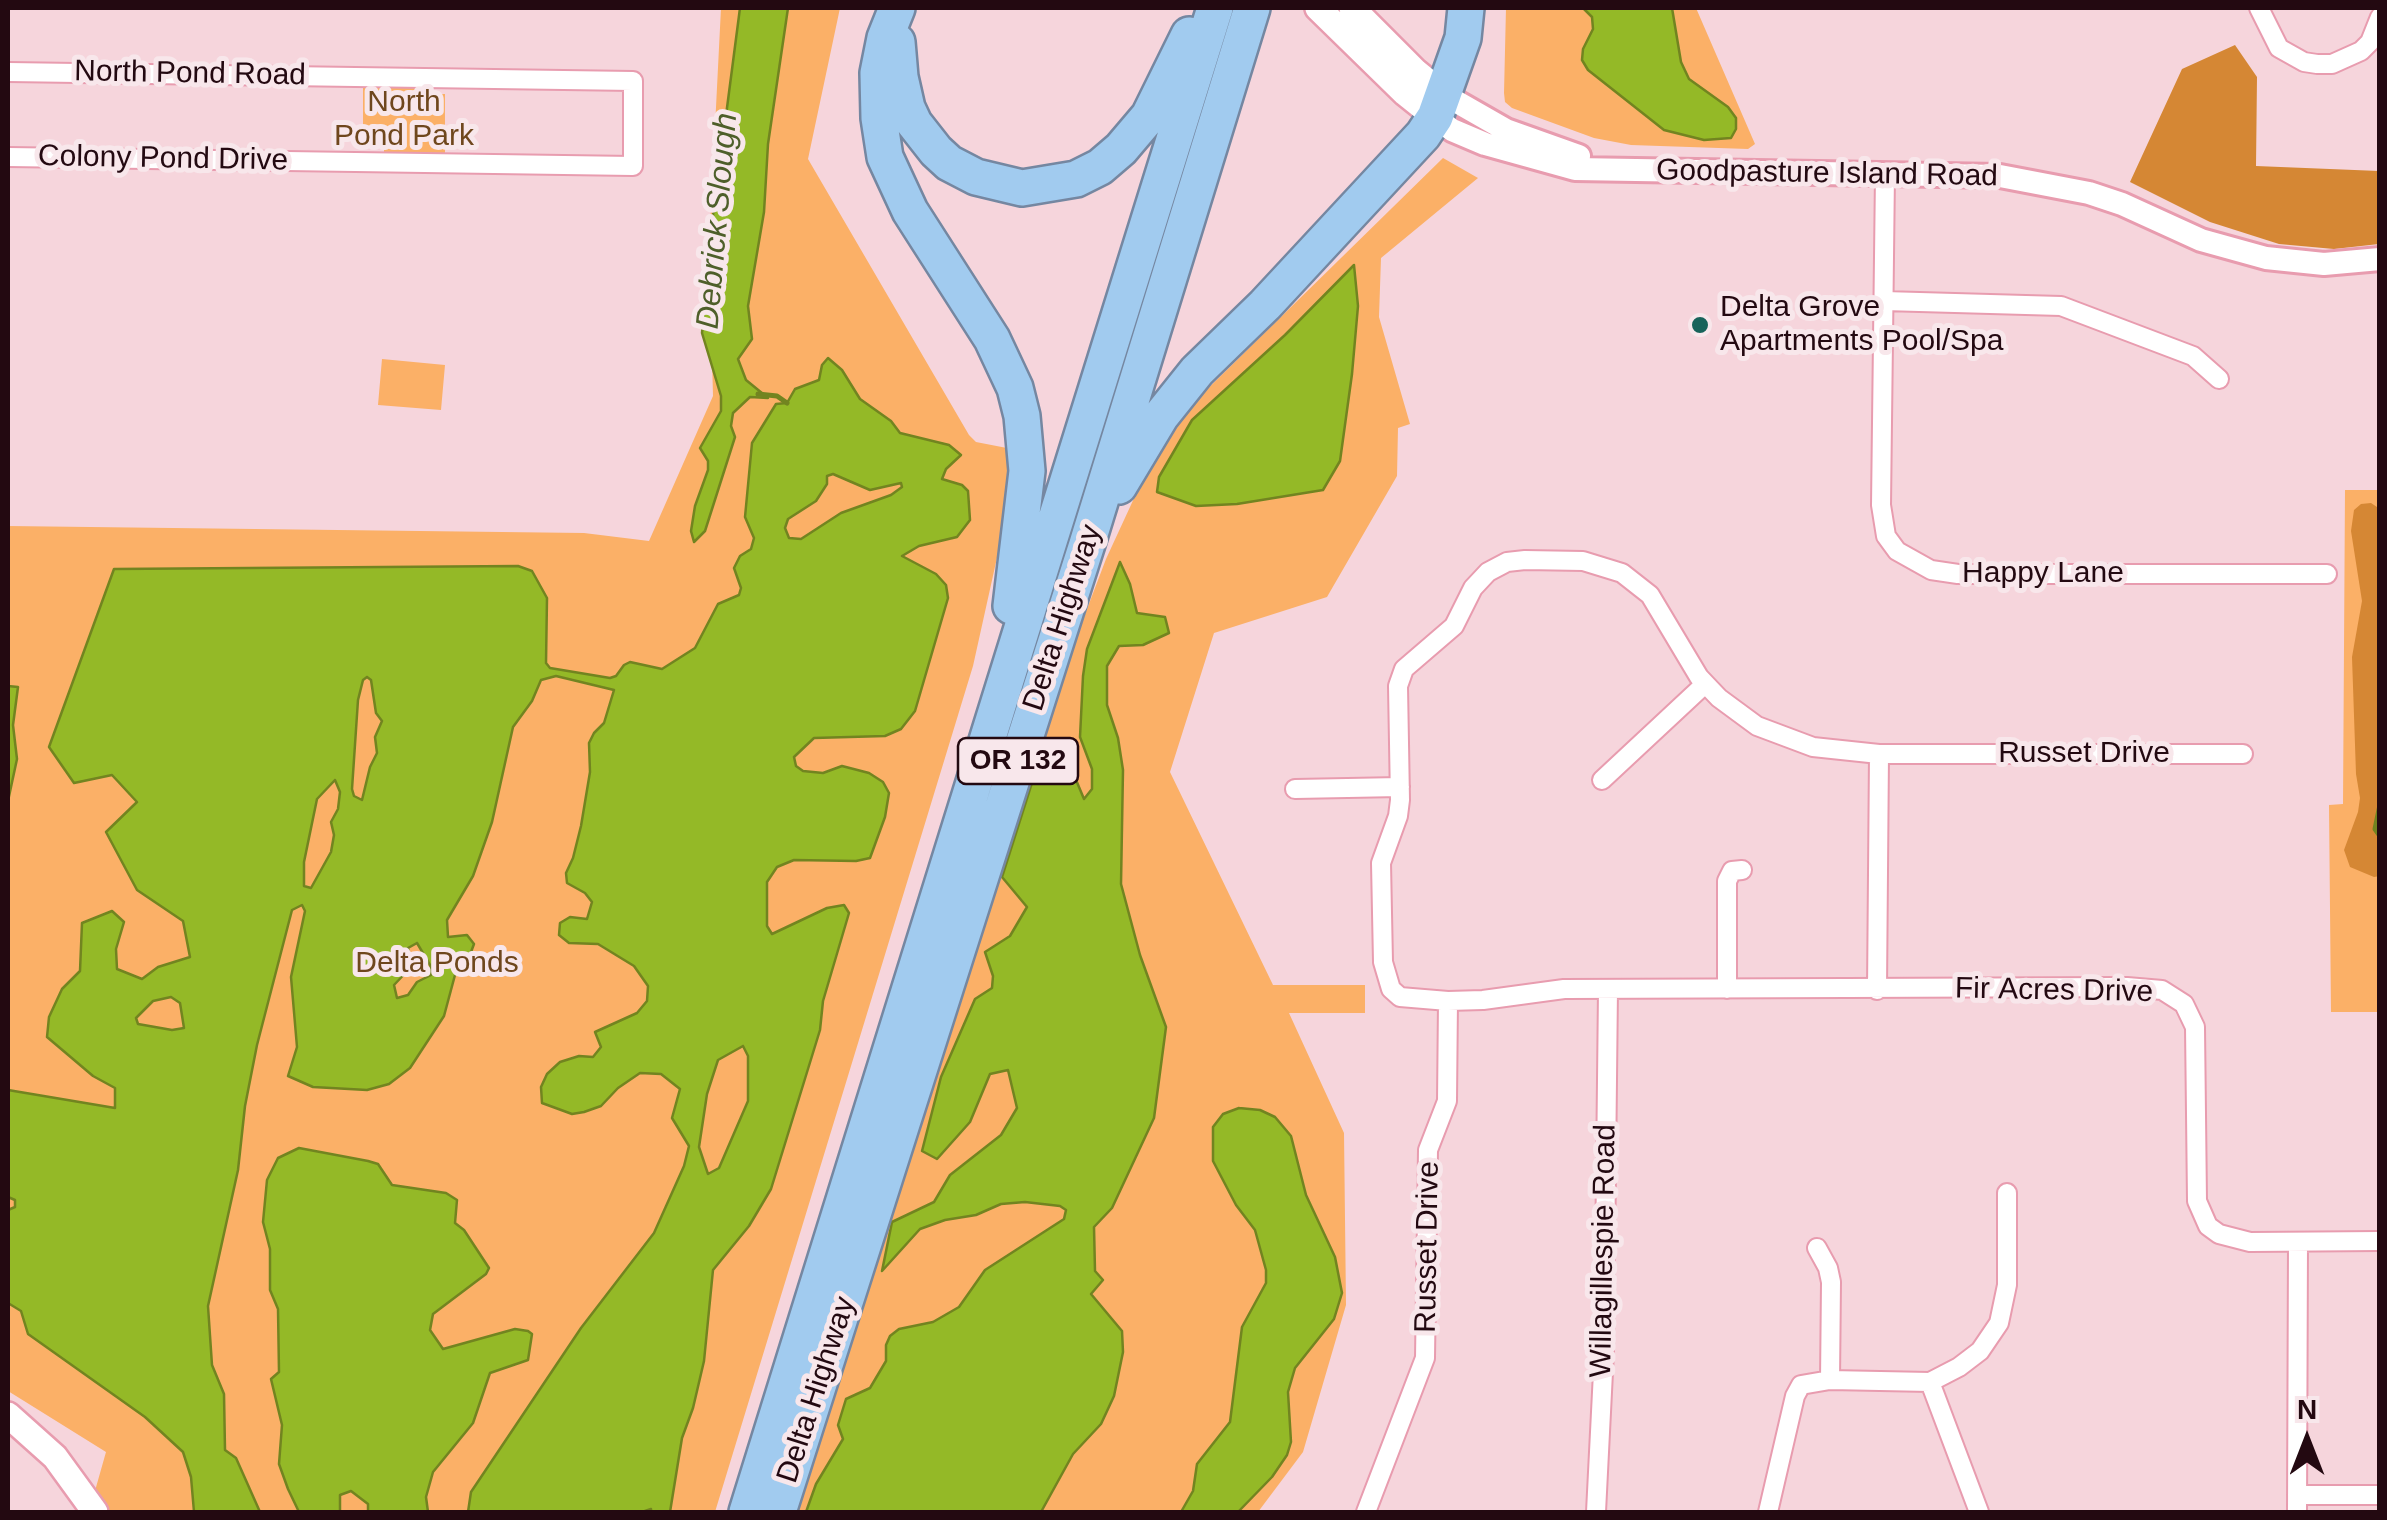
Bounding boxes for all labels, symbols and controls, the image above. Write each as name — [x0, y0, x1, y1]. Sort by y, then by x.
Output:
street label: North Pond Road — [74, 54, 306, 94]
park label: North Pond Park — [334, 85, 474, 156]
water label: Debrick Slough — [689, 111, 747, 331]
street label: Colony Pond Drive — [38, 139, 288, 179]
street label: Goodpasture Island Road — [1656, 153, 1998, 195]
place label: Delta Grove Apartments Pool/Spa — [1720, 290, 2003, 360]
marker: Delta Grove Apartments Pool/Spa — [1689, 314, 1711, 336]
street label: Delta Highway — [1016, 520, 1110, 716]
street label: Happy Lane — [1962, 556, 2124, 592]
street label: Russet Drive — [1998, 736, 2170, 772]
road number: OR 132 — [958, 738, 1078, 784]
park label: Delta Ponds — [355, 946, 519, 982]
street label: Fir Acres Drive — [1955, 971, 2153, 1011]
street label: Willagillespie Road — [1584, 1124, 1624, 1378]
street label: Russet Drive — [1409, 1161, 1447, 1333]
street label: Delta Highway — [770, 1292, 864, 1488]
north arrow — [2257, 1390, 2357, 1490]
text: N — [2297, 1394, 2317, 1425]

